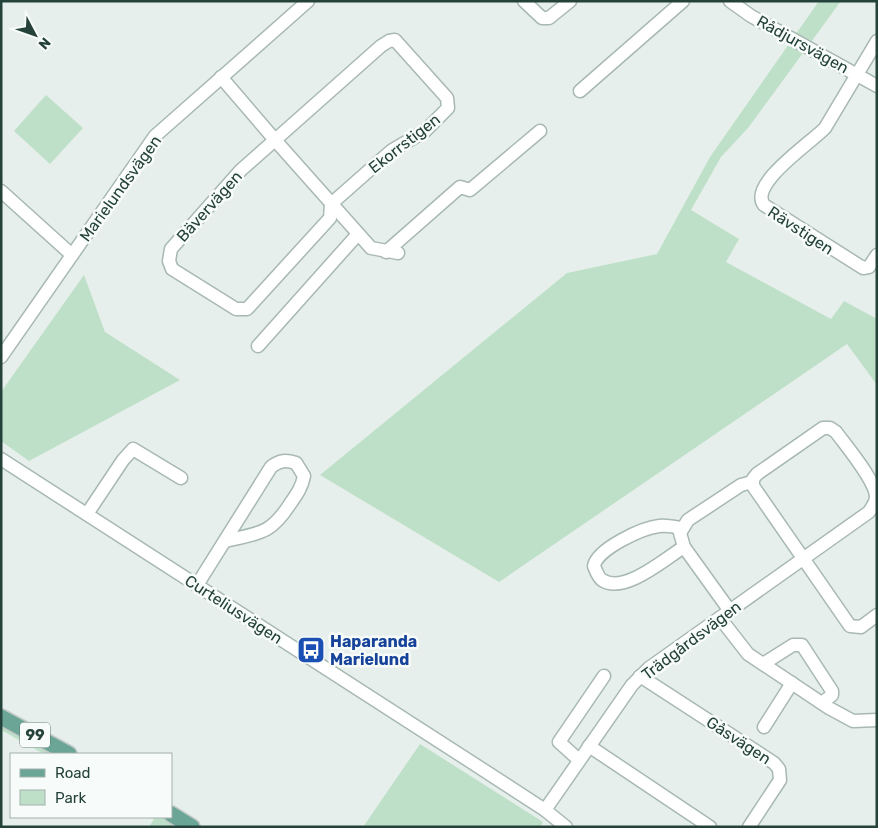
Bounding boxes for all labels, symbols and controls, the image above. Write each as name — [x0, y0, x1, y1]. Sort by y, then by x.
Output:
north arrow — [10, 10, 60, 60]
street label: Rådjursvägen — [754, 11, 852, 77]
text: N — [35, 34, 54, 53]
street label: Ekorrstigen — [365, 110, 444, 177]
street label: Marielundsvägen — [75, 131, 165, 245]
street label: Bävervägen — [173, 167, 246, 246]
street label: Rävstigen — [764, 202, 837, 259]
street label: Curteliusvägen — [181, 571, 286, 648]
street label: Trädgårdsvägen — [638, 597, 745, 684]
place label: Haparanda Marielund — [330, 632, 417, 669]
bus stop icon: Haparanda Marielund — [296, 635, 326, 665]
street label: Gåsvägen — [703, 713, 775, 768]
road number: 99 — [20, 722, 50, 748]
legend — [10, 753, 172, 818]
text: Road — [55, 764, 91, 782]
text: Park — [55, 789, 86, 807]

